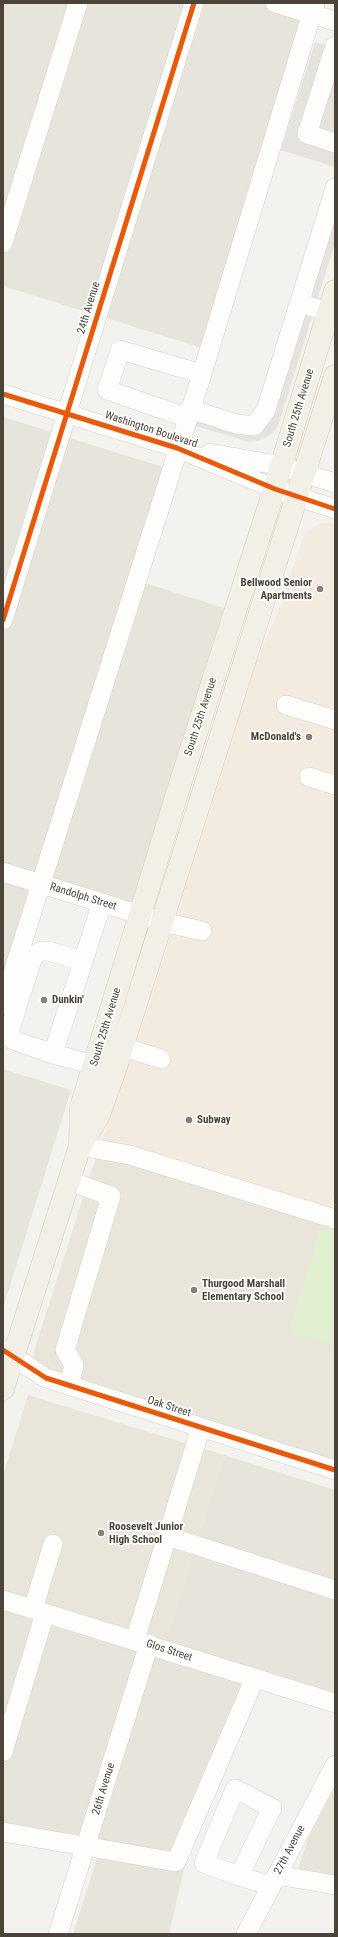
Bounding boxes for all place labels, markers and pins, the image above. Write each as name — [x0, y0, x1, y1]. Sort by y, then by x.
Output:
place label: Bellwood Senior Apartments — [241, 576, 312, 602]
marker: Bellwood Senior Apartments — [315, 584, 325, 594]
place label: McDonald's — [251, 730, 301, 744]
marker: McDonald's — [304, 732, 314, 742]
place label: Dunkin' — [52, 993, 84, 1007]
marker: Dunkin' — [39, 995, 49, 1005]
place label: Subway — [197, 1113, 231, 1127]
marker: Subway — [184, 1115, 194, 1125]
place label: Thurgood Marshall Elementary School — [202, 1277, 285, 1303]
marker: Thurgood Marshall Elementary School — [189, 1285, 199, 1295]
place label: Roosevelt Junior High School — [109, 1520, 183, 1546]
marker: Roosevelt Junior High School — [96, 1528, 106, 1538]

